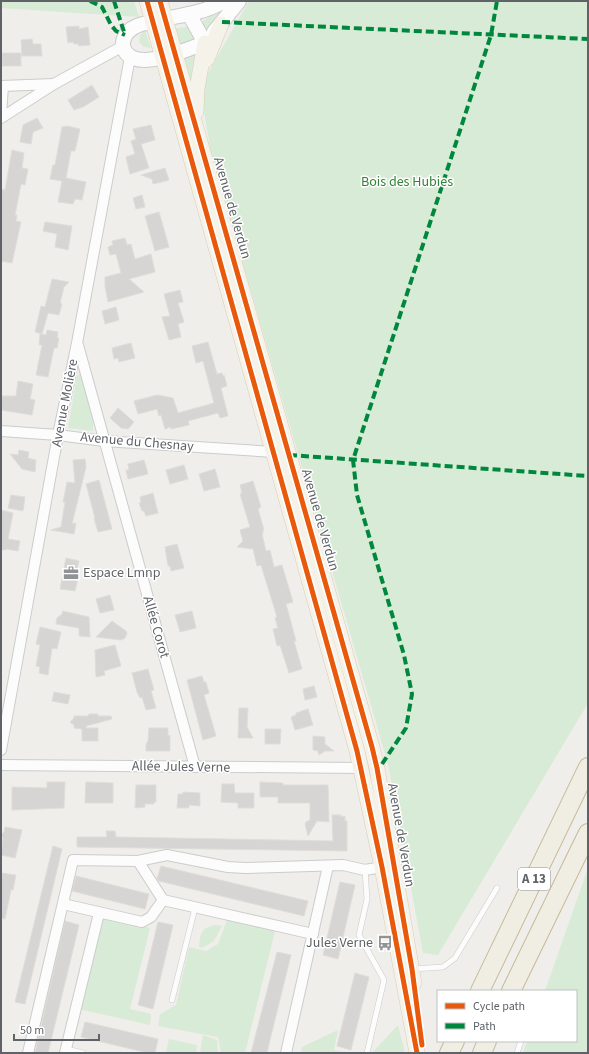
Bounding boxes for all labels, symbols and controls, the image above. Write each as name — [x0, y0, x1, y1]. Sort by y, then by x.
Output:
street label: Avenue de Verdun — [208, 155, 256, 261]
park label: Bois des Hubies — [361, 172, 453, 192]
street label: Avenue Molière — [47, 357, 83, 449]
street label: Avenue du Chesnay — [79, 427, 195, 457]
street label: Avenue de Verdun — [296, 467, 344, 573]
place label: Espace Lmnp — [83, 563, 161, 583]
office icon: Espace Lmnp — [62, 564, 80, 582]
street label: Allée Corot — [138, 594, 174, 661]
street label: Allée Jules Verne — [132, 756, 230, 778]
street label: Avenue de Verdun — [382, 781, 420, 889]
road number: A 13 — [518, 868, 550, 890]
place label: Jules Verne — [306, 933, 373, 953]
bus stop icon: Jules Verne — [376, 934, 394, 952]
legend — [437, 990, 577, 1042]
text: Cycle path — [473, 998, 525, 1015]
scale bar — [14, 1016, 99, 1042]
text: Path — [473, 1018, 496, 1035]
text: 50 m — [20, 1022, 44, 1039]

